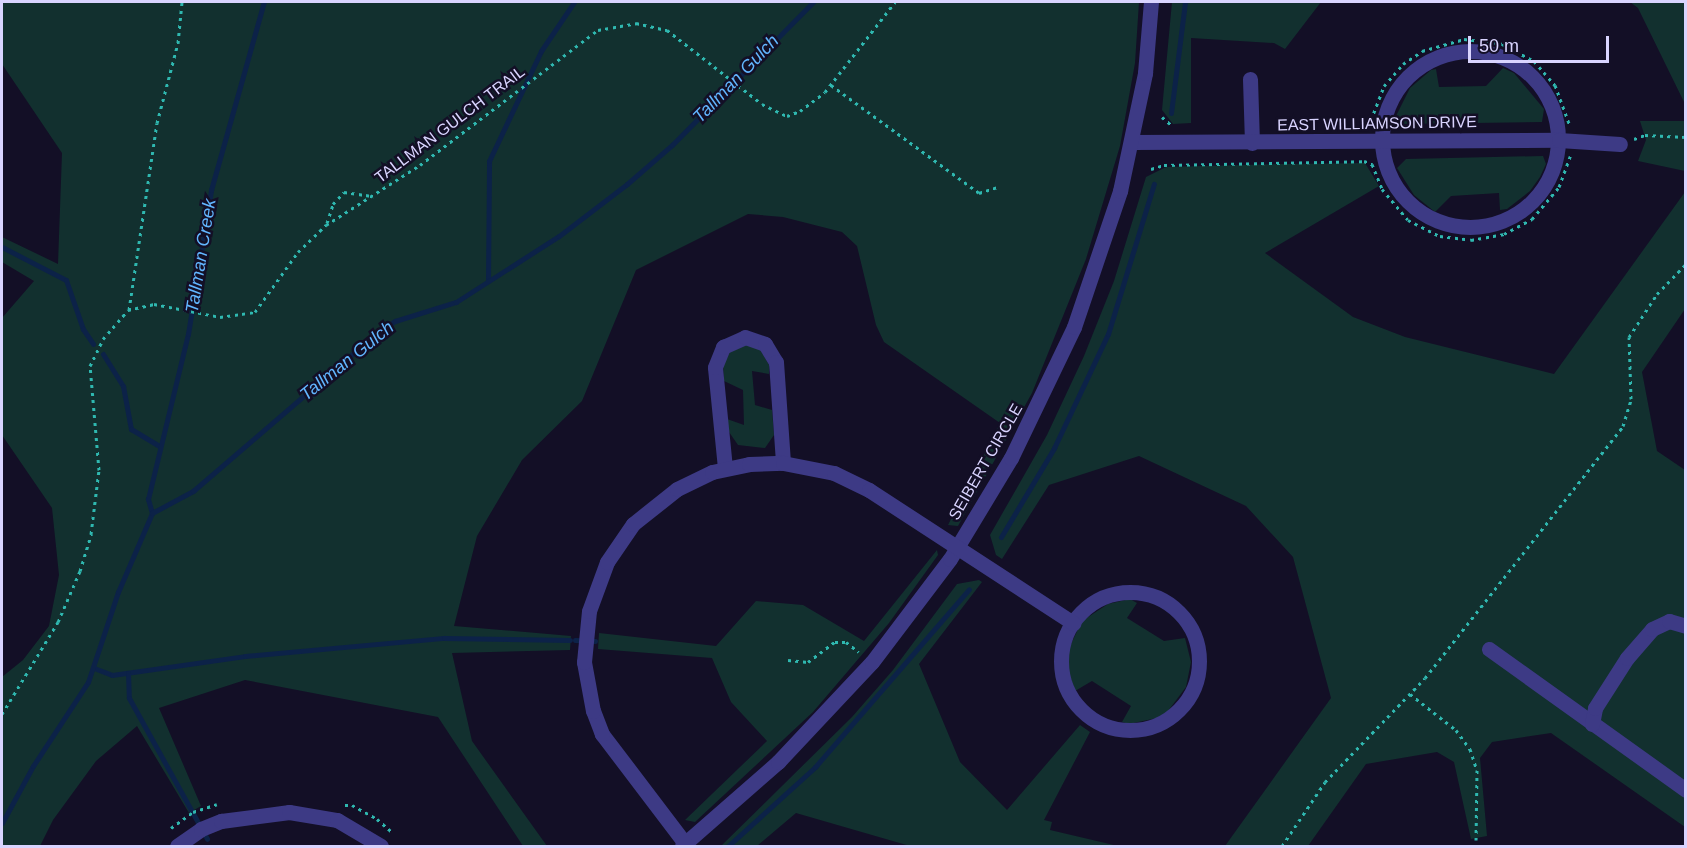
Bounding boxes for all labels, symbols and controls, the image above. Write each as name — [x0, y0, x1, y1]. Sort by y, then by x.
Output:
scale bar — [1471, 24, 1612, 62]
water label: Tallman Gulch — [689, 30, 783, 128]
text: 50 m — [1479, 36, 1519, 56]
street label: TALLMAN GULCH TRAIL — [371, 62, 529, 188]
street label: EAST WILLIAMSON DRIVE — [1277, 113, 1477, 135]
water label: Tallman Creek — [181, 197, 221, 315]
water label: Tallman Gulch — [296, 317, 398, 405]
street label: SEIBERT CIRCLE — [945, 400, 1027, 524]

